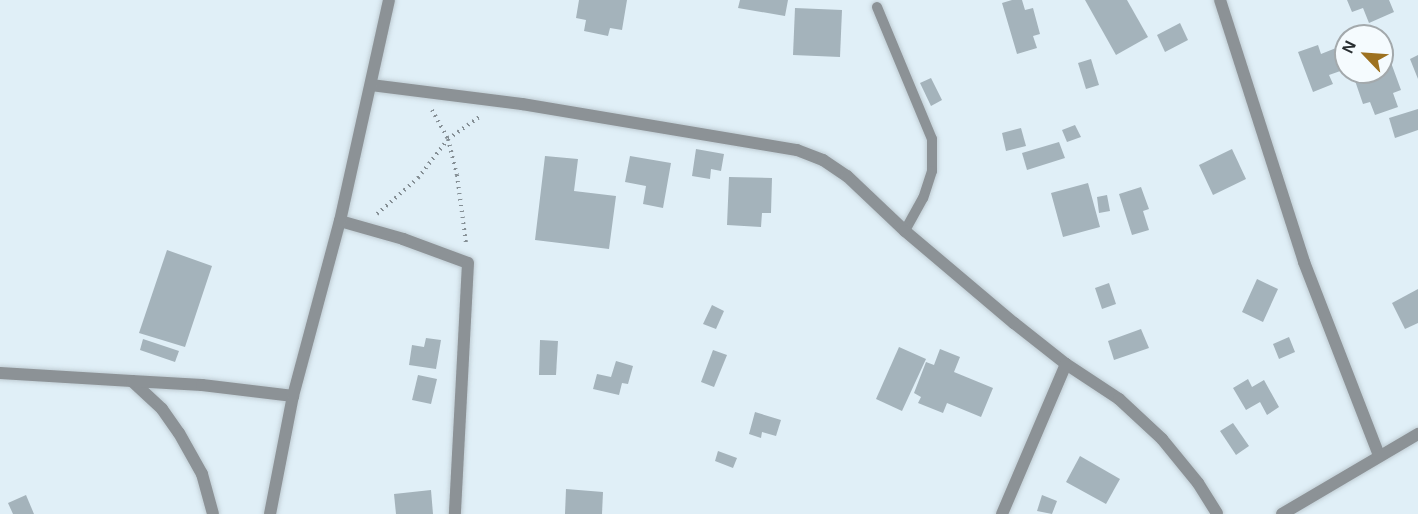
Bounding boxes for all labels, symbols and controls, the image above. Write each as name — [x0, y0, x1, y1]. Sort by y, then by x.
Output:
north arrow — [1334, 24, 1394, 84]
text: N — [1339, 38, 1359, 56]

